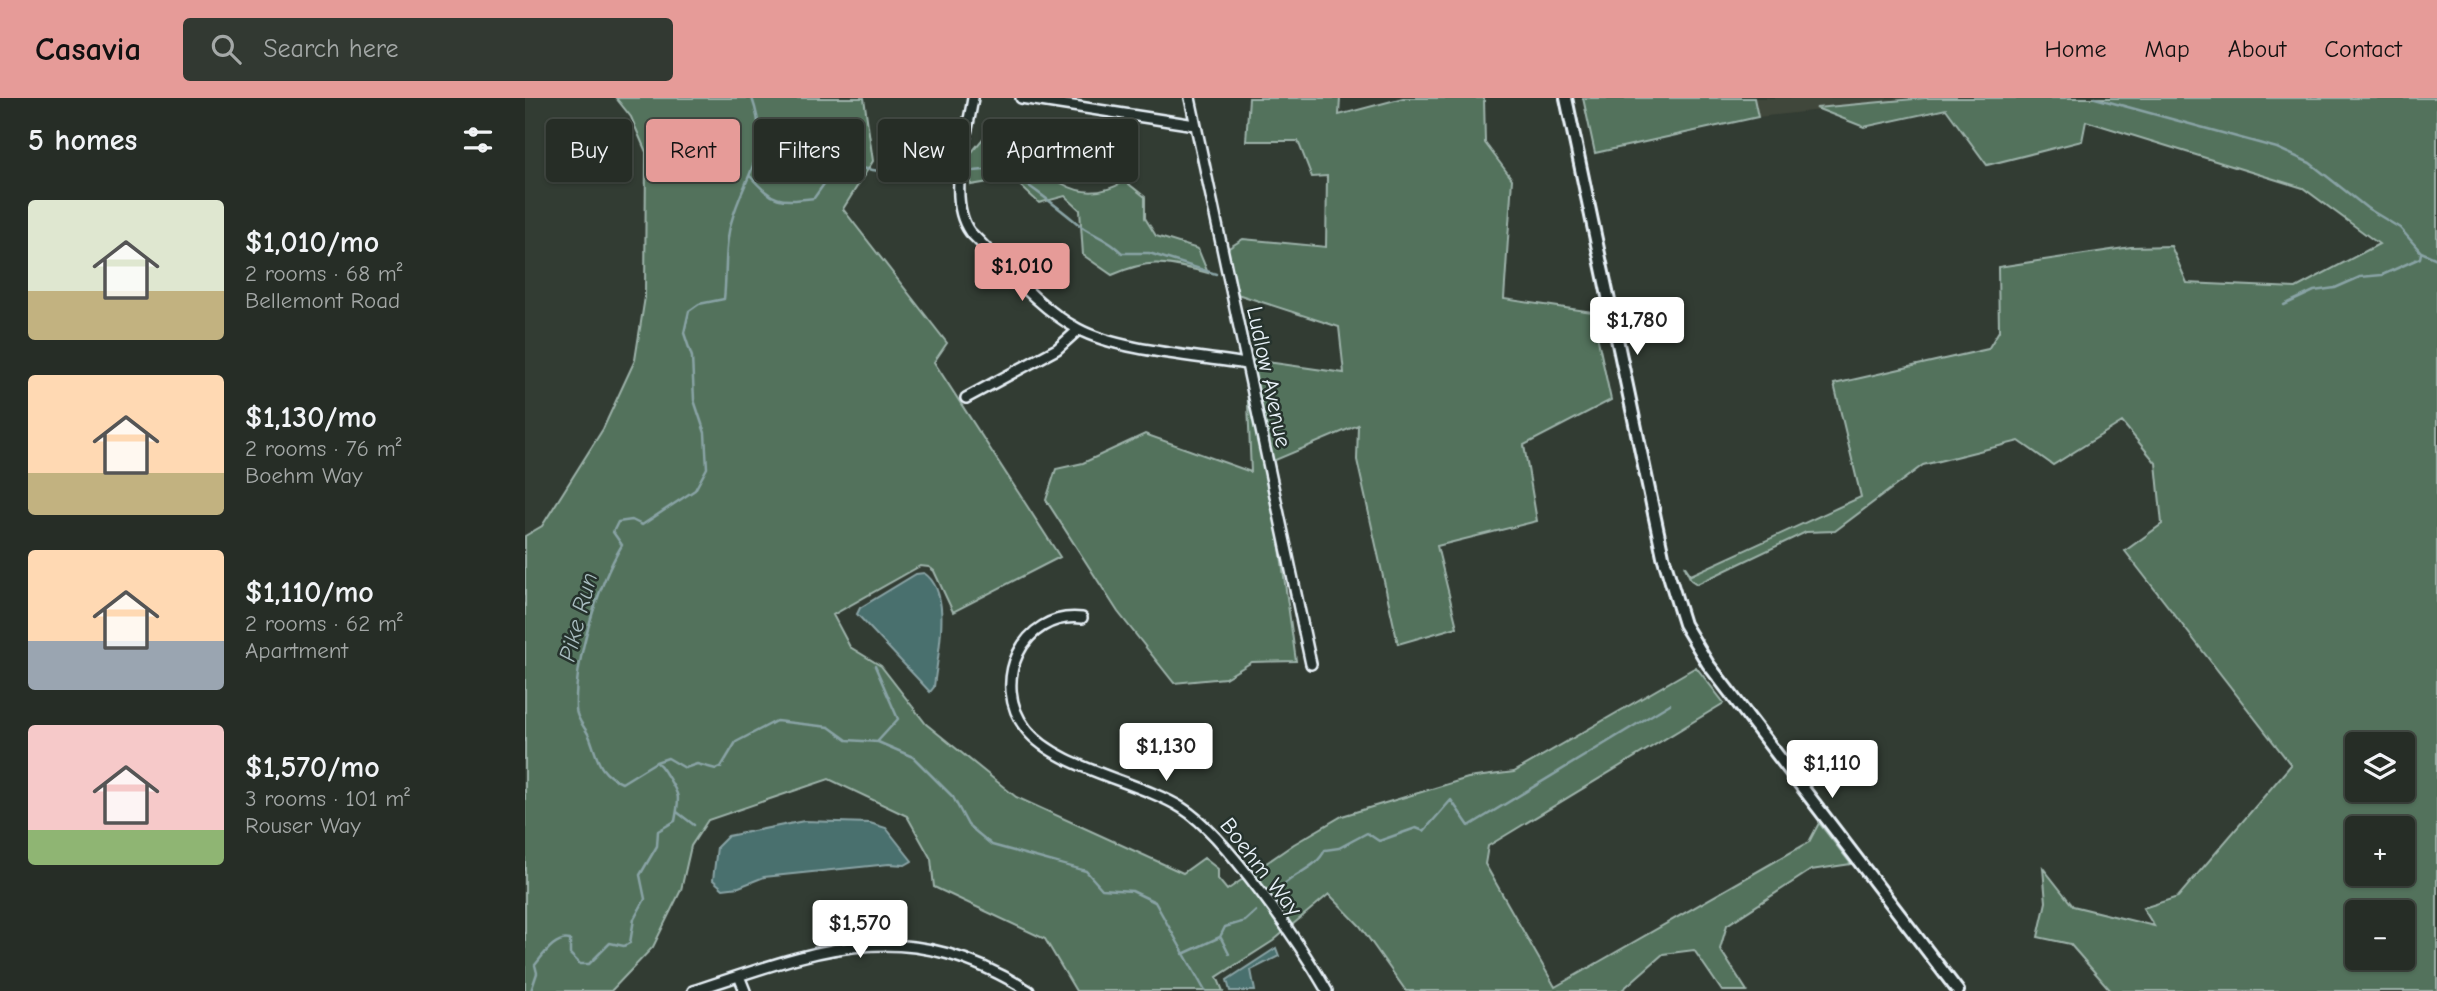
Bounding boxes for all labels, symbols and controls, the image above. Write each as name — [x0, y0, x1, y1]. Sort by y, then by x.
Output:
search box — [183, 18, 673, 81]
text: Casavia — [35, 30, 141, 68]
icon: search — [207, 30, 245, 68]
text: Search here — [263, 34, 399, 64]
text: Home — [2045, 35, 2106, 63]
text: Map — [2144, 35, 2190, 63]
text: About — [2228, 35, 2286, 63]
text: Contact — [2324, 35, 2402, 63]
chip: Buy — [546, 119, 632, 182]
chip: Rent — [646, 119, 740, 182]
chip: Filters — [754, 119, 864, 182]
chip: New — [878, 119, 969, 182]
chip: Apartment — [983, 119, 1138, 182]
icon: filters — [459, 121, 497, 159]
text: 5 homes — [28, 123, 137, 158]
text: $1,010/mo — [245, 225, 379, 260]
icon: home — [84, 228, 168, 312]
pin: $1,010 — [965, 244, 1079, 303]
text: $1,010 — [991, 252, 1053, 279]
text: 2 rooms · 68 m² — [245, 260, 403, 287]
text: Bellemont Road — [245, 287, 400, 314]
pin: $1,780 — [1580, 298, 1694, 357]
street label: Ludlow Avenue — [1241, 304, 1297, 450]
text: $1,780 — [1606, 306, 1668, 333]
text: $1,130/mo — [245, 400, 377, 435]
icon: home — [84, 403, 168, 487]
text: 2 rooms · 76 m² — [245, 435, 401, 462]
text: Boehm Way — [245, 462, 363, 489]
water label: Pike Run — [553, 570, 603, 664]
text: $1,110/mo — [245, 575, 374, 610]
icon: home — [84, 578, 168, 662]
text: 2 rooms · 62 m² — [245, 610, 403, 637]
text: Apartment — [245, 637, 348, 664]
pin: $1,130 — [1109, 724, 1223, 783]
text: $1,130 — [1136, 732, 1196, 759]
map controls — [2345, 732, 2415, 970]
button: layers — [2345, 732, 2415, 802]
pin: $1,110 — [1775, 740, 1889, 800]
text: $1,110 — [1803, 749, 1861, 776]
text: $1,570/mo — [245, 750, 380, 785]
icon: home — [84, 753, 168, 837]
text: 3 rooms · 101 m² — [245, 785, 410, 812]
text: Rouser Way — [245, 812, 361, 839]
street label: Boehm Way — [1214, 812, 1308, 922]
button: + — [2345, 816, 2415, 886]
pin: $1,570 — [803, 900, 917, 960]
button: − — [2345, 900, 2415, 970]
text: $1,570 — [829, 909, 892, 936]

